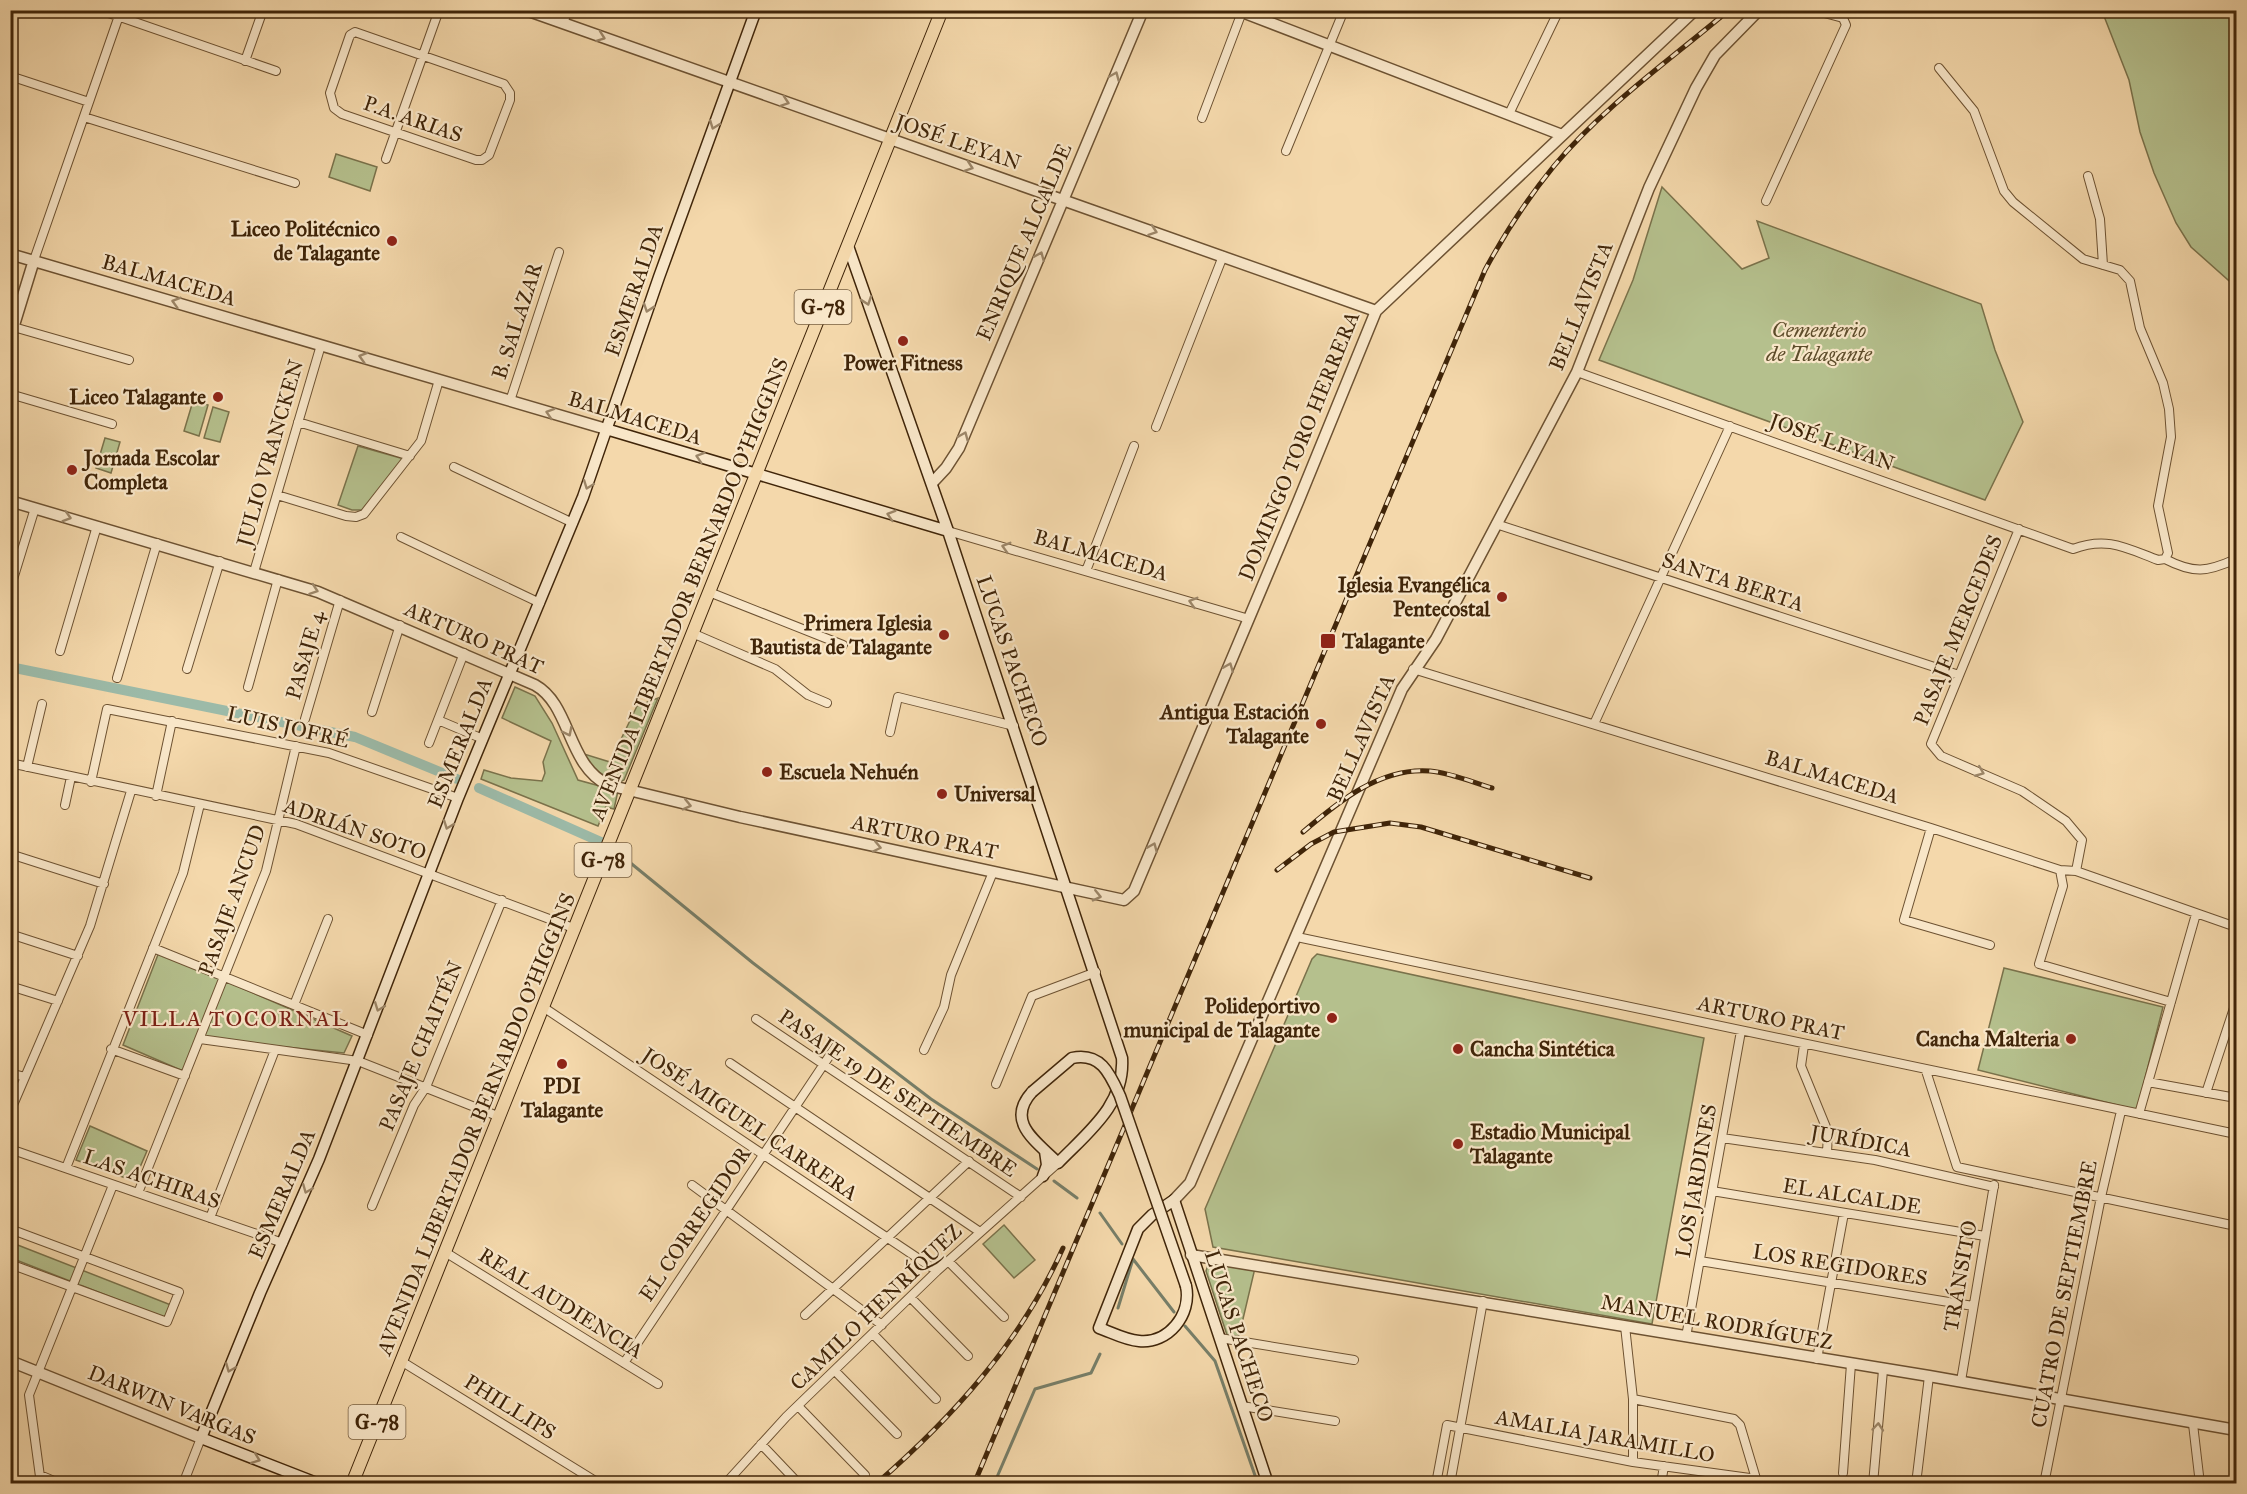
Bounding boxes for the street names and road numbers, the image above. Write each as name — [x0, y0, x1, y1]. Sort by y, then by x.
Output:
street label: P.A. ARIAS — [360, 90, 466, 148]
street label: JOSÉ LEYAN — [890, 107, 1025, 176]
street label: ENRIQUE ALCALDE — [971, 139, 1077, 345]
street label: ESMERALDA — [599, 220, 669, 360]
street label: BELLAVISTA — [1543, 238, 1619, 374]
street label: BALMACEDA — [99, 248, 239, 312]
street label: B. SALAZAR — [486, 258, 548, 383]
road number: G-78 — [794, 290, 852, 324]
street label: DOMINGO TORO HERRERA — [1233, 308, 1365, 584]
street label: AVENIDA LIBERTADOR BERNARDO O'HIGGINS — [584, 354, 794, 825]
street label: JULIO VRANCKEN — [230, 356, 309, 551]
street label: BALMACEDA — [565, 385, 705, 451]
street label: JOSÉ LEYAN — [1764, 406, 1899, 477]
street label: BALMACEDA — [1031, 523, 1171, 587]
street label: PASAJE MERCEDES — [1908, 531, 2008, 729]
street label: SANTA BERTA — [1659, 547, 1807, 617]
street label: LUCAS PACHECO — [970, 572, 1054, 750]
street label: ARTURO PRAT — [400, 595, 547, 680]
street label: PASAJE 4 — [280, 606, 330, 702]
street label: BELLAVISTA — [1321, 670, 1401, 806]
street label: ESMERALDA — [422, 674, 498, 812]
street label: LUIS JOFRÉ — [224, 699, 352, 754]
street label: BALMACEDA — [1762, 744, 1902, 810]
street label: ADRIÁN SOTO — [279, 792, 430, 866]
street label: ARTURO PRAT — [848, 809, 1001, 865]
street label: PASAJE ANCUD — [193, 821, 271, 979]
road number: G-78 — [574, 843, 632, 877]
street label: AVENIDA LIBERTADOR BERNARDO O'HIGGINS — [371, 889, 581, 1360]
street label: PASAJE CHAITÉN — [373, 956, 469, 1135]
street label: ARTURO PRAT — [1694, 990, 1847, 1046]
street label: PASAJE 19 DE SEPTIEMBRE — [774, 1003, 1022, 1183]
street label: JOSÉ MIGUEL CARRERA — [635, 1040, 864, 1206]
street label: LOS JARDINES — [1670, 1102, 1722, 1260]
street label: JURÍDICA — [1806, 1118, 1914, 1163]
street label: ESMERALDA — [243, 1125, 321, 1263]
street label: EL CORREGIDOR — [634, 1141, 757, 1306]
street label: LAS ACHIRAS — [80, 1143, 224, 1215]
street label: CUATRO DE SEPTIEMBRE — [2025, 1158, 2103, 1430]
street label: EL ALCALDE — [1781, 1172, 1923, 1220]
street label: CAMILO HENRÍQUEZ — [784, 1217, 967, 1396]
street label: TRÁNSITO — [1937, 1218, 1983, 1334]
street label: LOS REGIDORES — [1751, 1238, 1929, 1292]
street label: REAL AUDIENCIA — [474, 1242, 648, 1364]
street label: LUCAS PACHECO — [1199, 1247, 1279, 1425]
street label: MANUEL RODRÍGUEZ — [1599, 1288, 1835, 1355]
street label: DARWIN VARGAS — [84, 1359, 260, 1451]
street label: PHILLIPS — [459, 1369, 561, 1445]
street label: AMALIA JARAMILLO — [1492, 1404, 1717, 1468]
road number: G-78 — [348, 1405, 406, 1439]

